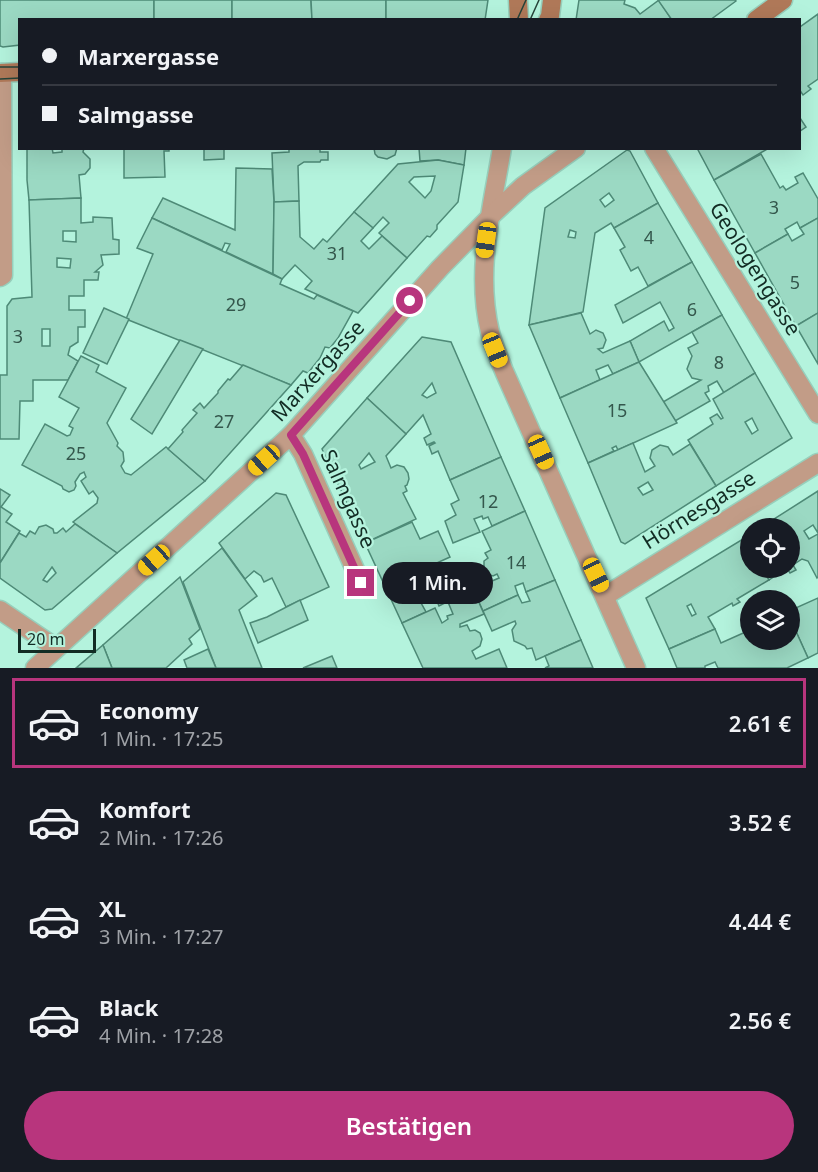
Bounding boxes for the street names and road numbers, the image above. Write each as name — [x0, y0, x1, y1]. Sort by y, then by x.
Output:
street label: Geologengasse — [704, 196, 808, 340]
street label: Marxergasse — [264, 314, 370, 427]
street label: Salmgasse — [315, 445, 383, 552]
street label: Hörnesgasse — [637, 463, 760, 555]

